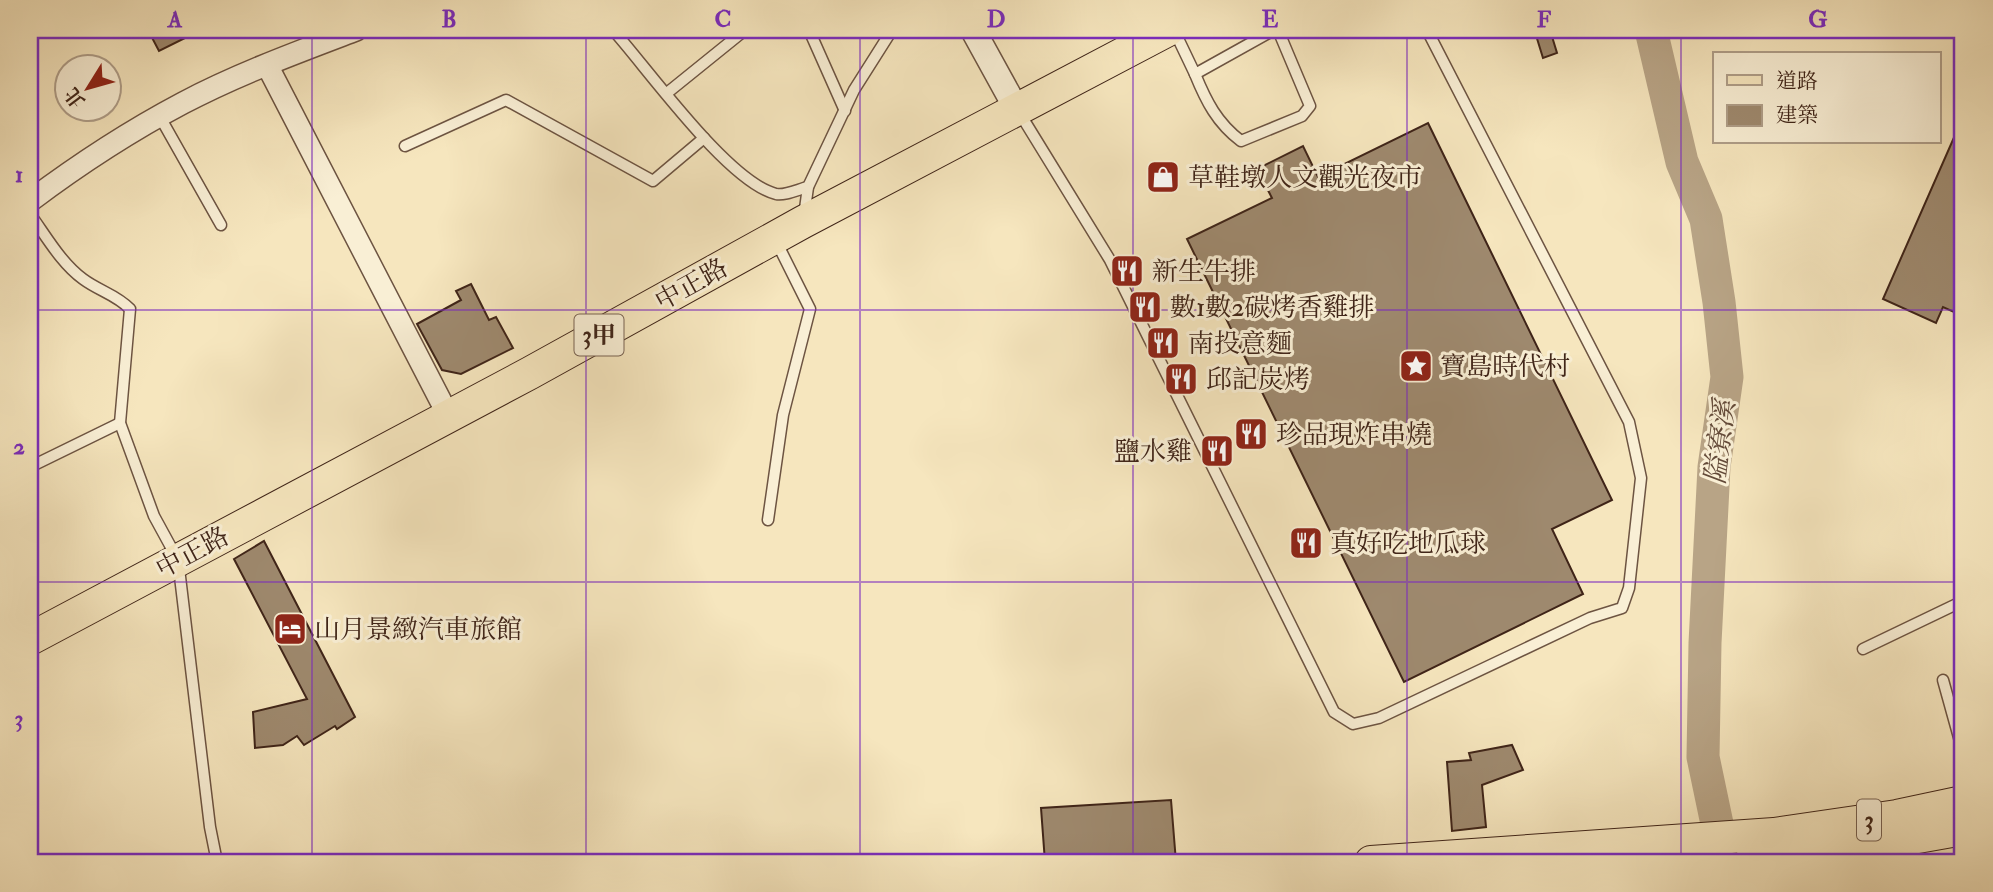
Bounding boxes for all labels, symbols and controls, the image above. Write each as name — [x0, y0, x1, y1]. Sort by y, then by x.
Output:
text: A — [167, 5, 183, 34]
text: B — [441, 5, 457, 34]
text: C — [715, 5, 731, 34]
text: D — [987, 5, 1005, 34]
text: E — [1262, 5, 1279, 34]
text: F — [1537, 5, 1552, 34]
text: G — [1808, 5, 1828, 34]
north arrow — [52, 52, 122, 122]
legend — [1713, 52, 1940, 144]
text: 道路 — [1776, 68, 1818, 95]
text: 北 — [60, 83, 91, 112]
text: 建築 — [1776, 102, 1818, 129]
shop icon: 草鞋墩人文觀光夜市 — [1144, 158, 1182, 196]
text: 1 — [15, 160, 23, 189]
place label: 草鞋墩人文觀光夜市 — [1188, 162, 1422, 194]
street label: 中正路 — [650, 252, 733, 318]
restaurant icon: 新生牛排 — [1108, 252, 1146, 290]
place label: 新生牛排 — [1152, 256, 1256, 288]
restaurant icon: 數1數2碳烤香雞排 — [1126, 288, 1164, 326]
place label: 數1數2碳烤香雞排 — [1170, 292, 1374, 324]
road number: 3甲 — [574, 314, 624, 356]
restaurant icon: 南投意麵 — [1144, 324, 1182, 362]
place label: 南投意麵 — [1188, 328, 1292, 360]
place icon: 寶島時代村 — [1397, 347, 1435, 385]
place label: 寶島時代村 — [1440, 351, 1570, 383]
restaurant icon: 邱記炭烤 — [1162, 360, 1200, 398]
place label: 邱記炭烤 — [1206, 364, 1310, 396]
water label: 隘寮溪 — [1698, 395, 1743, 486]
restaurant icon: 珍品現炸串燒 — [1232, 415, 1270, 453]
place label: 珍品現炸串燒 — [1276, 419, 1432, 451]
text: 2 — [13, 432, 25, 461]
restaurant icon: 鹽水雞 — [1198, 432, 1236, 470]
place label: 鹽水雞 — [1114, 436, 1192, 468]
street label: 中正路 — [151, 520, 234, 585]
restaurant icon: 真好吃地瓜球 — [1287, 524, 1325, 562]
place label: 真好吃地瓜球 — [1330, 528, 1486, 560]
hotel icon: 山月景緻汽車旅館 — [271, 610, 309, 648]
place label: 山月景緻汽車旅館 — [314, 614, 522, 646]
text: 3 — [15, 704, 23, 733]
road number: 3 — [1857, 800, 1881, 840]

